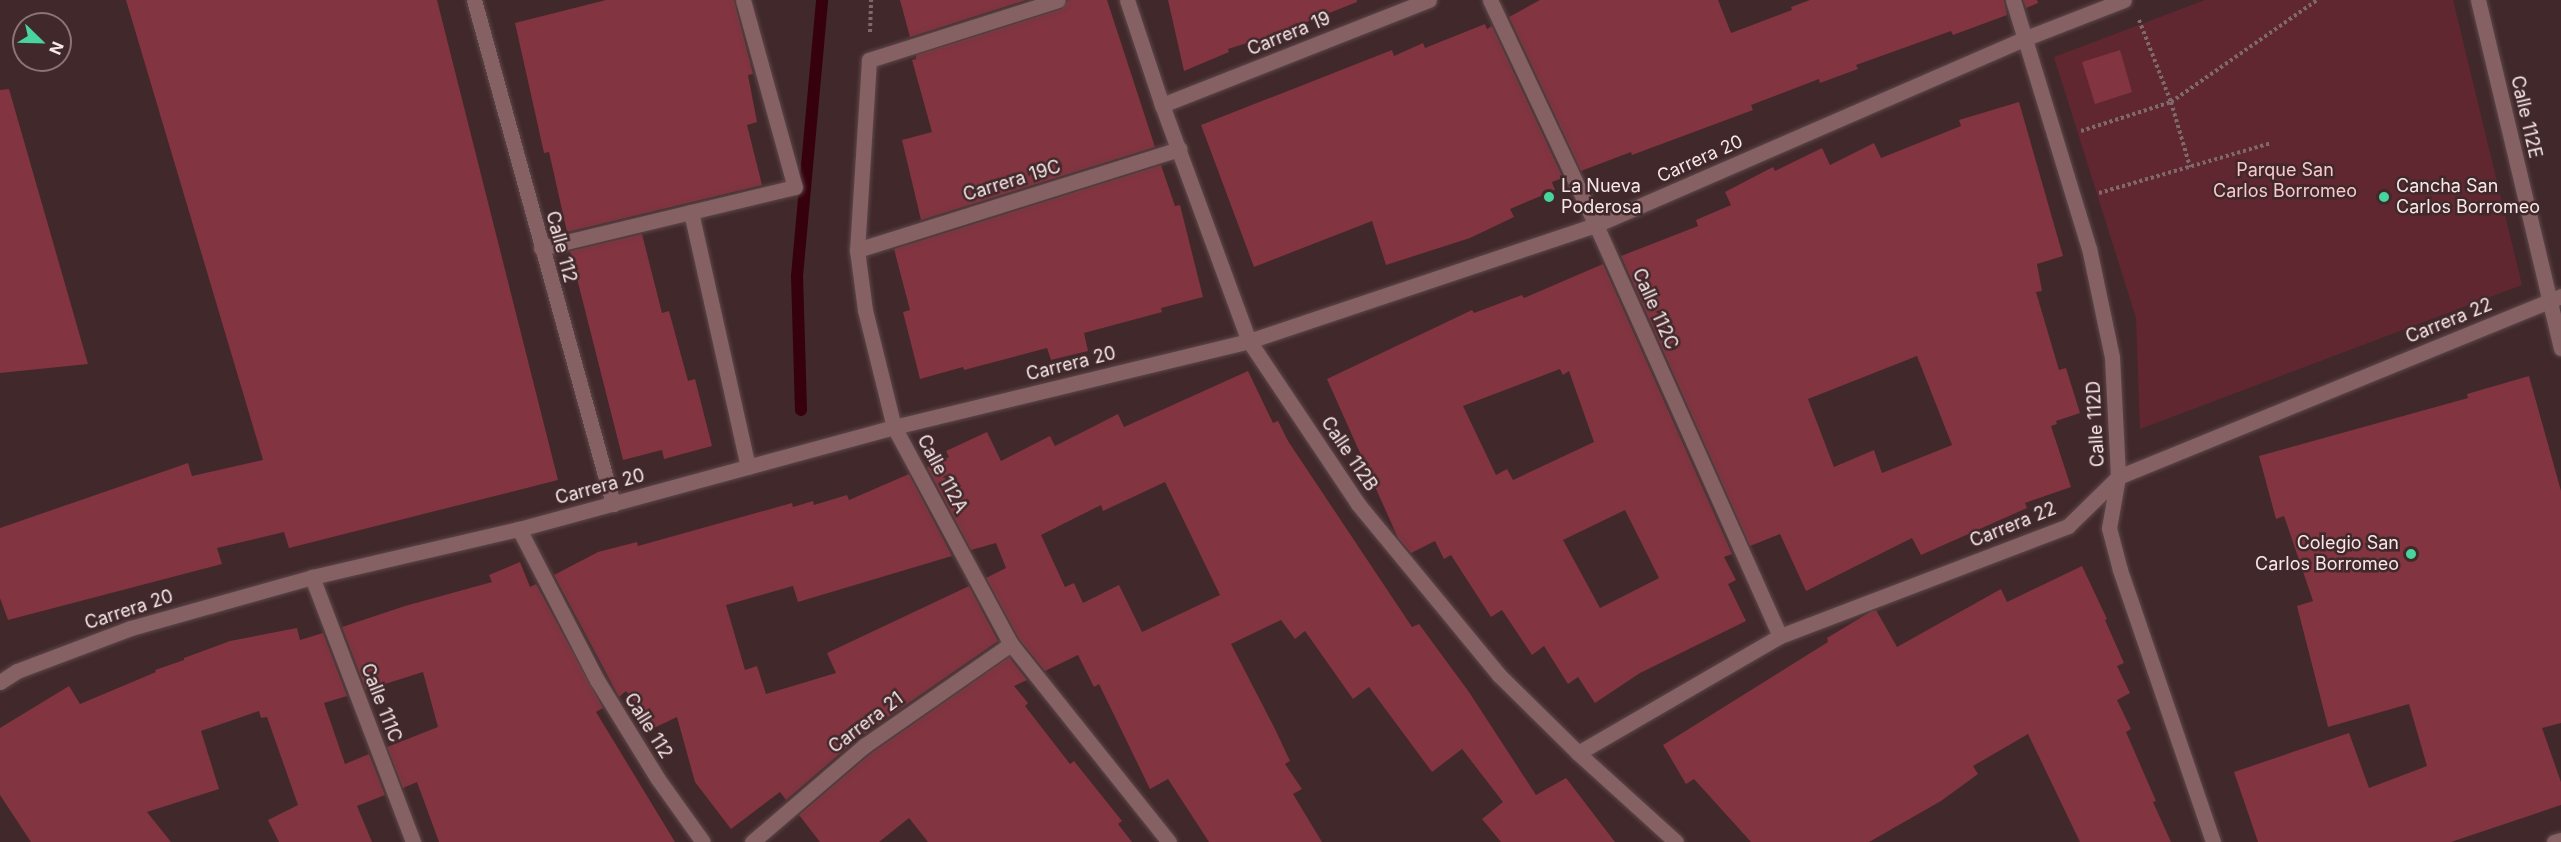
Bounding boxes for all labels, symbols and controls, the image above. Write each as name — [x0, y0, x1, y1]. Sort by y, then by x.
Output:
street label: Carrera 19 — [1244, 8, 1334, 60]
north arrow — [12, 12, 72, 72]
text: N — [45, 39, 68, 58]
street label: Calle 112E — [2506, 74, 2546, 160]
street label: Carrera 20 — [1654, 131, 1746, 187]
street label: Carrera 19C — [961, 156, 1063, 206]
park label: Parque San Carlos Borromeo — [2213, 160, 2357, 202]
place label: La Nueva Poderosa — [1561, 176, 1642, 219]
place label: Cancha San Carlos Borromeo — [2396, 176, 2540, 219]
marker: La Nueva Poderosa — [1542, 190, 1556, 204]
marker: Cancha San Carlos Borromeo — [2377, 190, 2391, 204]
street label: Calle 112 — [541, 209, 581, 285]
street label: Calle 112C — [1628, 265, 1682, 353]
street label: Carrera 22 — [2403, 294, 2495, 348]
street label: Carrera 20 — [1024, 342, 1118, 386]
street label: Calle 112D — [2083, 380, 2109, 468]
street label: Calle 112B — [1316, 413, 1382, 495]
street label: Calle 112A — [912, 431, 972, 517]
street label: Carrera 20 — [553, 465, 647, 509]
street label: Carrera 22 — [1967, 498, 2059, 552]
place label: Colegio San Carlos Borromeo — [2255, 533, 2399, 576]
marker: Colegio San Carlos Borromeo — [2404, 547, 2418, 561]
street label: Carrera 20 — [82, 586, 176, 634]
street label: Calle 111C — [356, 661, 406, 745]
street label: Carrera 21 — [825, 688, 907, 758]
street label: Calle 112 — [619, 689, 677, 763]

